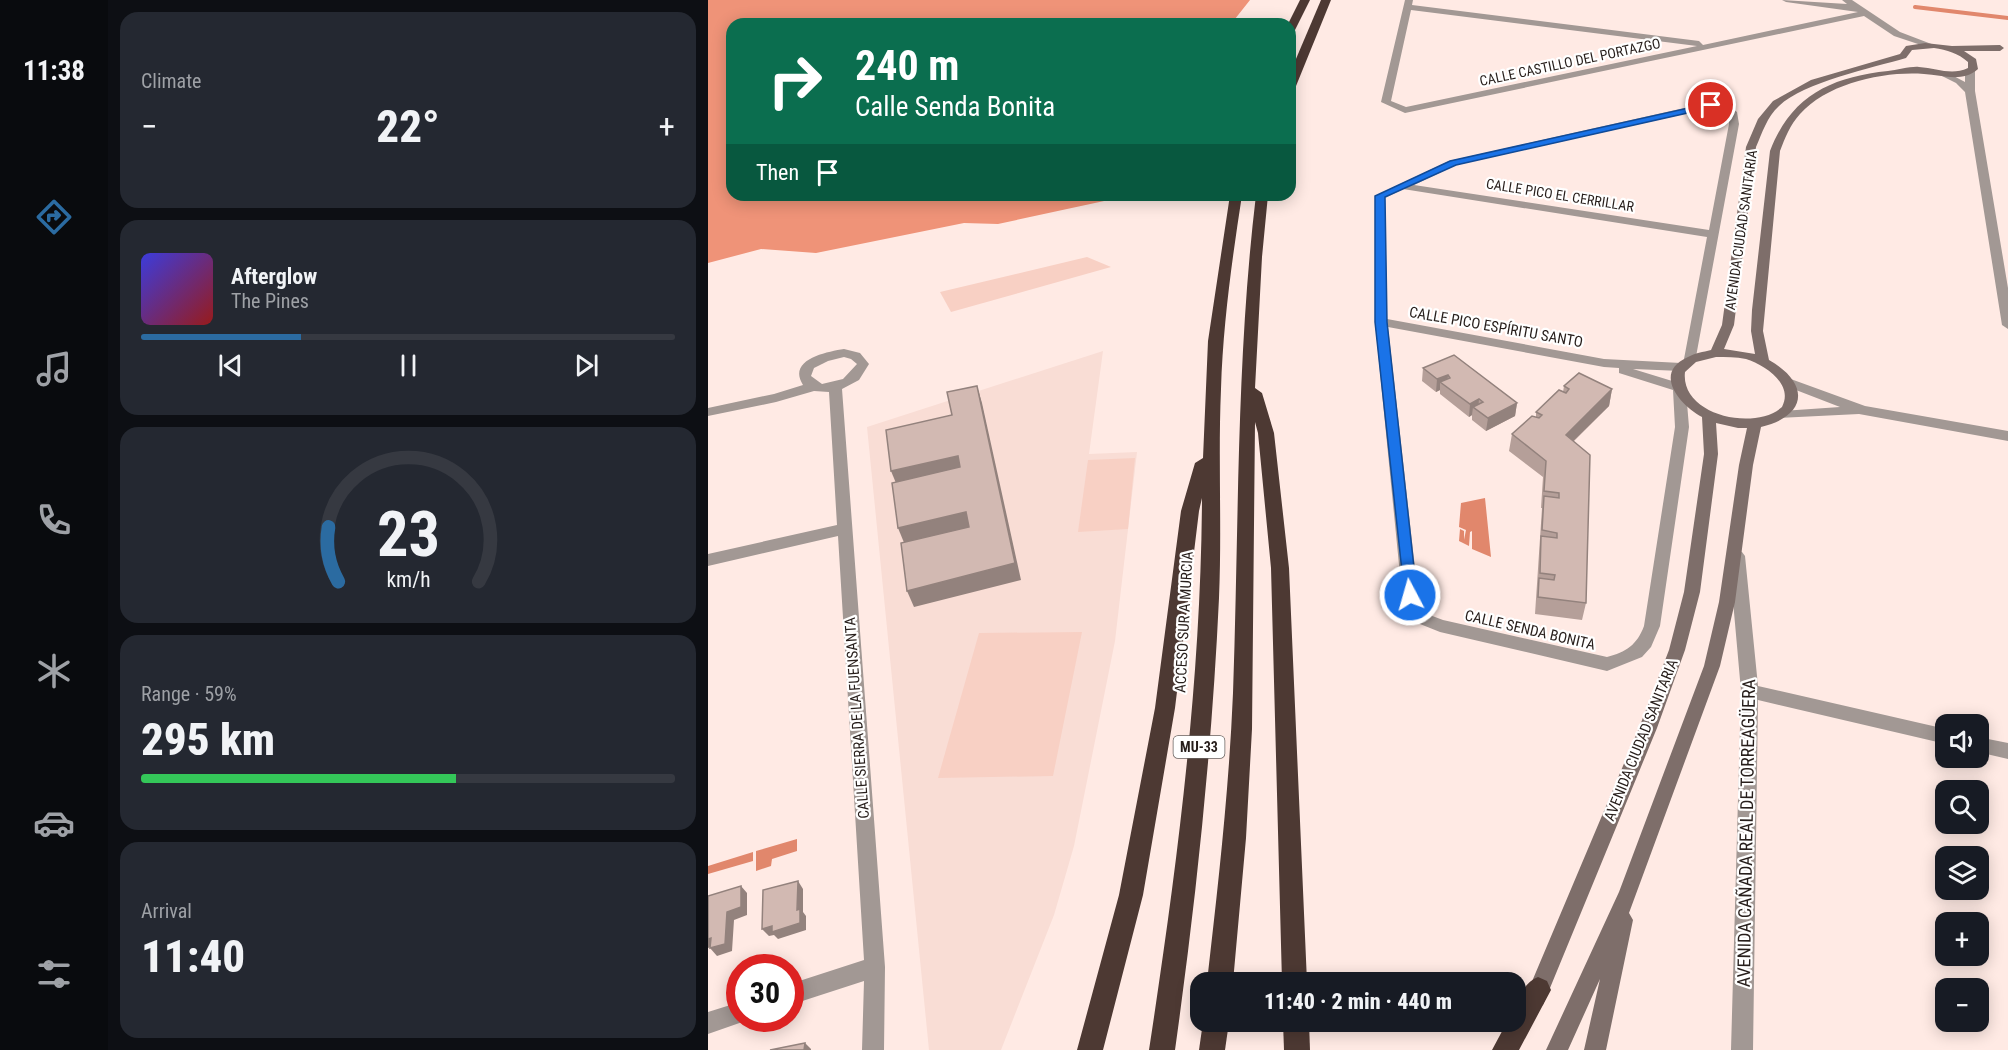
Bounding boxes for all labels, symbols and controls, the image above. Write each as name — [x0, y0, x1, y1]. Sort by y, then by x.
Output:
street label: CALLE CASTILLO DEL PORTAZGO — [1478, 35, 1662, 89]
text: 240 m — [855, 41, 960, 90]
icon: right — [756, 42, 834, 120]
text: 11:38 — [23, 55, 85, 87]
text: Climate — [141, 69, 201, 93]
pin — [1685, 79, 1736, 130]
icon: arrive — [1694, 88, 1727, 121]
text: Calle Senda Bonita — [855, 91, 1055, 123]
text: 22° — [376, 100, 440, 153]
text: − — [141, 107, 158, 146]
text: + — [659, 107, 675, 146]
street label: AVENIDA CIUDAD SANITARIA — [1722, 149, 1760, 311]
icon: arrive — [811, 156, 844, 189]
text: Then — [756, 160, 799, 185]
street label: CALLE PICO EL CERRILLAR — [1485, 175, 1636, 215]
icon: directions — [33, 196, 75, 238]
text: Afterglow — [231, 264, 317, 289]
text: The Pines — [231, 289, 309, 313]
street label: CALLE PICO ESPÍRITU SANTO — [1408, 303, 1584, 351]
icon: music — [33, 348, 75, 390]
icon: previous — [214, 349, 247, 382]
icon: pause — [392, 349, 425, 382]
icon: next — [570, 349, 603, 382]
text: 23 — [376, 498, 440, 571]
icon: phone — [33, 499, 75, 541]
street label: ACCESO SUR A MURCIA — [1171, 550, 1197, 693]
position arrow — [1378, 563, 1442, 627]
text: km/h — [386, 567, 430, 592]
street label: CALLE SENDA BONITA — [1463, 606, 1597, 654]
street label: CALLE SIERRA DE LA FUENSANTA — [841, 616, 873, 819]
icon: climate — [33, 650, 75, 692]
street label: AVENIDA CIUDAD SANITARIA — [1600, 656, 1682, 823]
street label: AVENIDA CAÑADA REAL DE TORREAGÜERA — [1733, 678, 1759, 987]
text: Range · 59% — [141, 682, 237, 706]
text: 295 km — [141, 713, 275, 766]
map controls — [1935, 714, 1989, 1032]
button: sound — [1935, 714, 1989, 768]
road number: MU-33 — [1174, 736, 1224, 758]
button: search — [1935, 780, 1989, 834]
icon: car — [33, 802, 75, 844]
button: layers — [1935, 846, 1989, 900]
text: Arrival — [141, 899, 192, 923]
button: + — [1935, 912, 1989, 966]
text: 11:40 — [141, 930, 245, 983]
icon: filters — [33, 953, 75, 995]
speed limit sign: 30 — [726, 954, 804, 1032]
button: − — [1935, 978, 1989, 1032]
text: 11:40 · 2 min · 440 m — [1264, 989, 1452, 1014]

